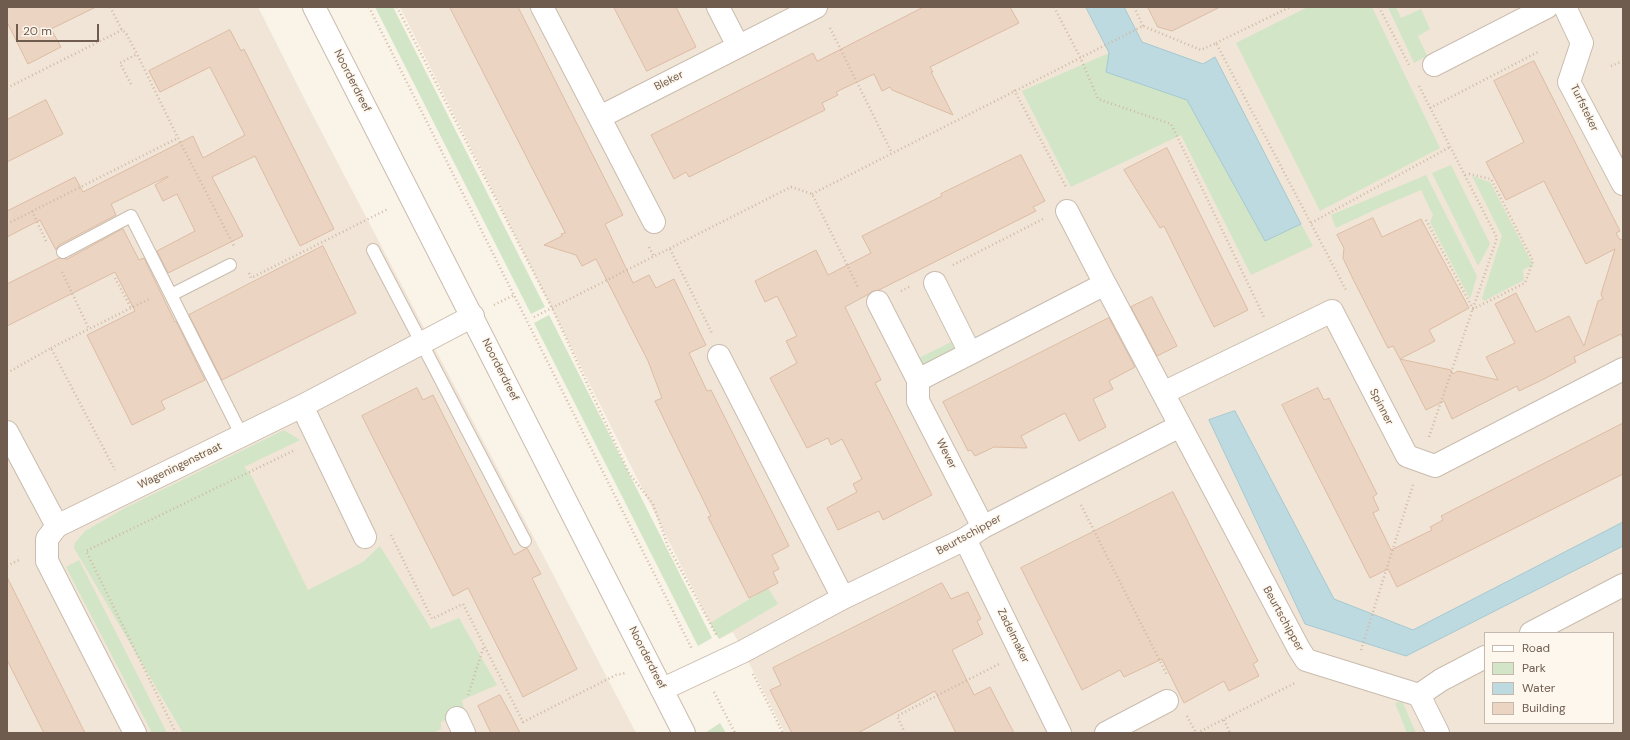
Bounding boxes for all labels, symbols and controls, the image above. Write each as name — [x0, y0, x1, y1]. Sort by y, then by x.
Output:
scale bar — [18, 16, 101, 42]
text: 20 m — [23, 23, 52, 39]
street label: Noorderdreef — [331, 47, 373, 115]
street label: Bleker — [652, 68, 686, 94]
street label: Turfsteker — [1567, 82, 1601, 134]
street label: Noorderdreef — [479, 336, 521, 404]
street label: Spinner — [1366, 387, 1396, 427]
street label: Wever — [933, 437, 959, 471]
street label: Wageningenstraat — [136, 440, 224, 492]
street label: Beurtschipper — [934, 512, 1004, 558]
street label: Beurtschipper — [1260, 584, 1306, 654]
street label: Zadelmaker — [994, 607, 1032, 665]
street label: Noorderdreef — [626, 624, 668, 692]
legend — [1484, 632, 1614, 724]
text: Road — [1522, 640, 1550, 656]
text: Park — [1522, 660, 1546, 676]
text: Water — [1522, 680, 1555, 696]
text: Building — [1522, 700, 1566, 716]

